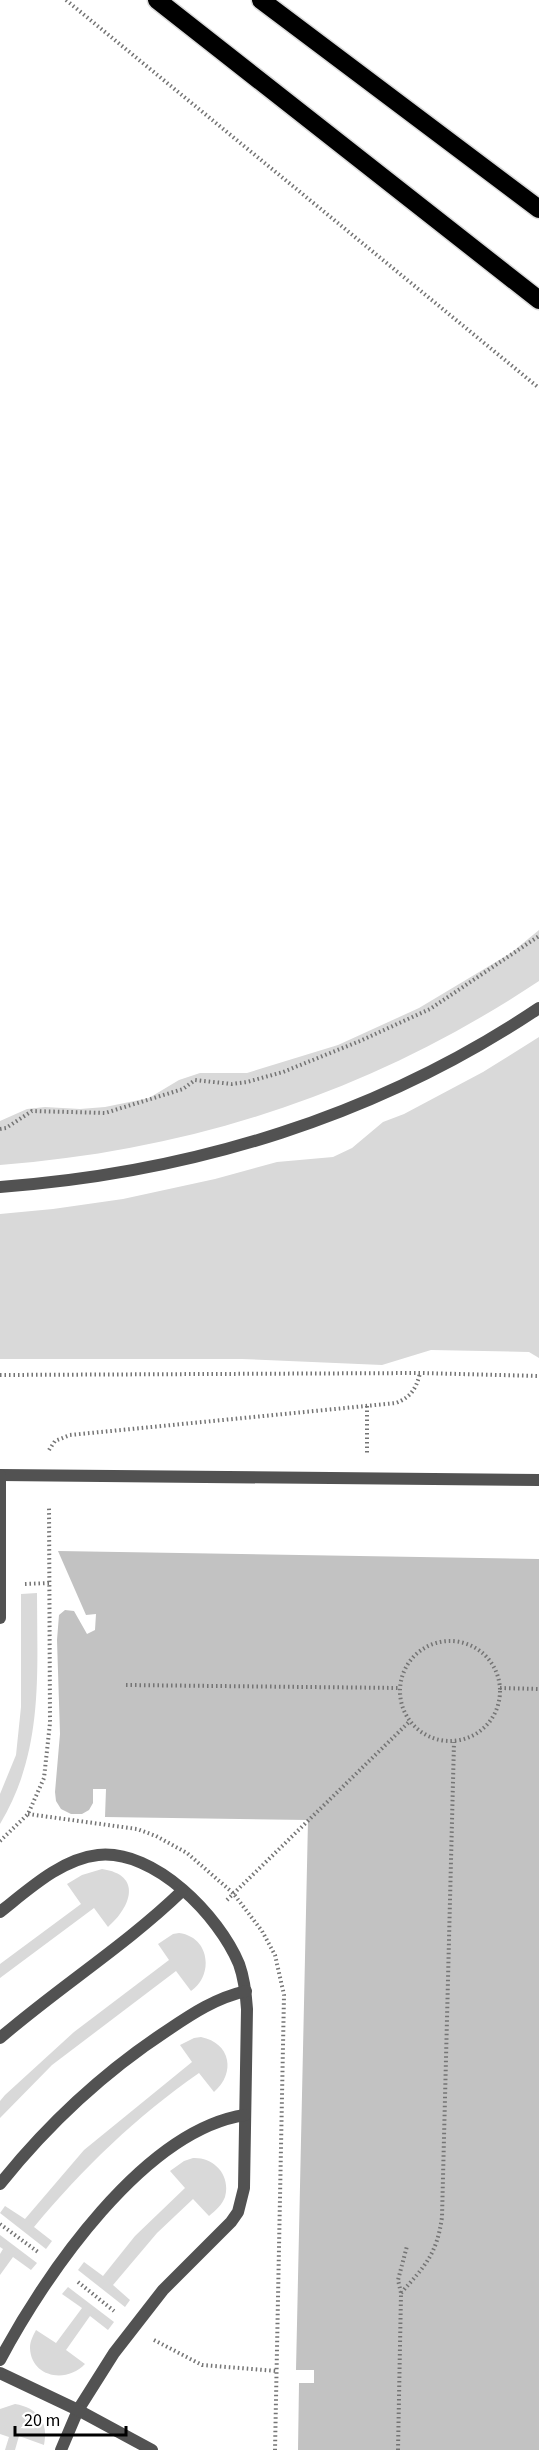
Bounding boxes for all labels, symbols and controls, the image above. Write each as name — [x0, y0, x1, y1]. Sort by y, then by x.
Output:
scale bar — [15, 2399, 126, 2437]
text: 20 m — [24, 2408, 60, 2433]

